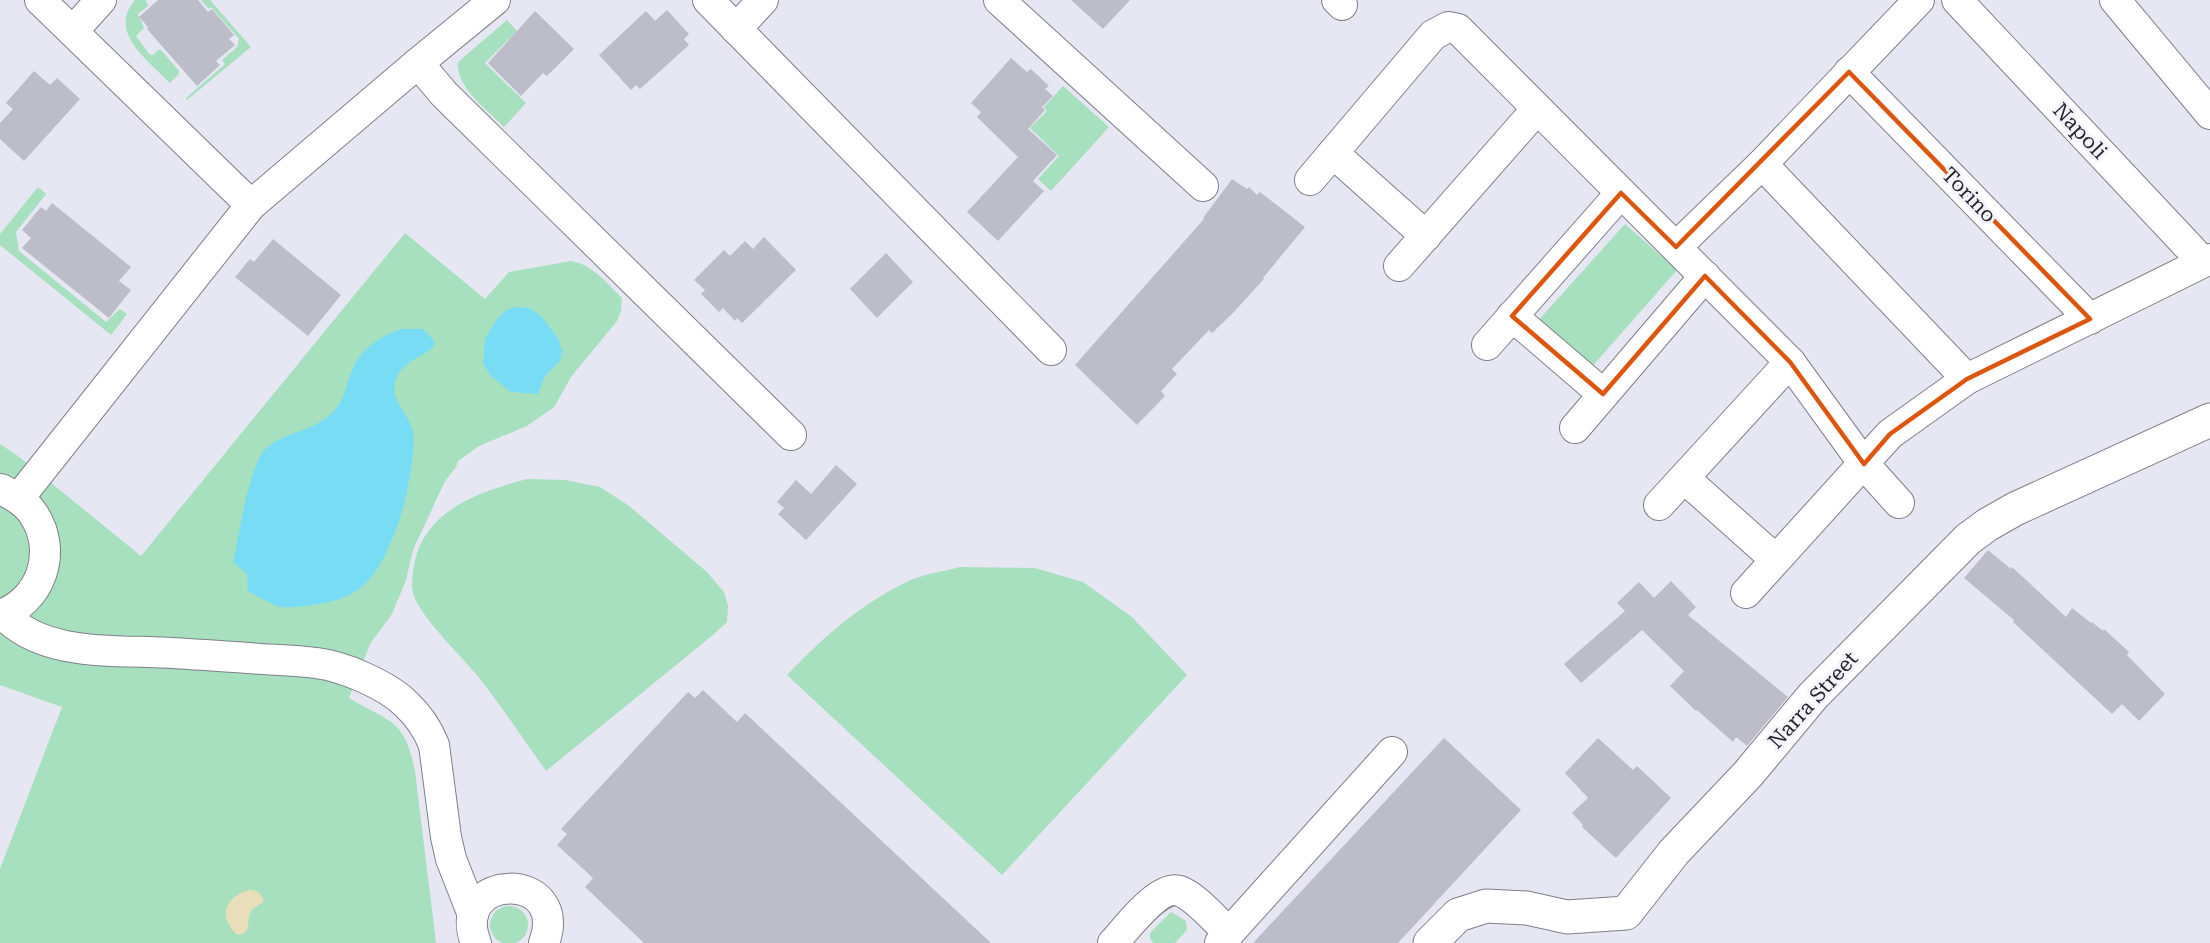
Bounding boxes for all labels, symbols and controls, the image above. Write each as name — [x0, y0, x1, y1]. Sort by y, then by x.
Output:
street label: Napoli — [2048, 98, 2112, 164]
street label: Torino — [1937, 162, 2001, 228]
street label: Narra Street — [1763, 647, 1863, 753]

